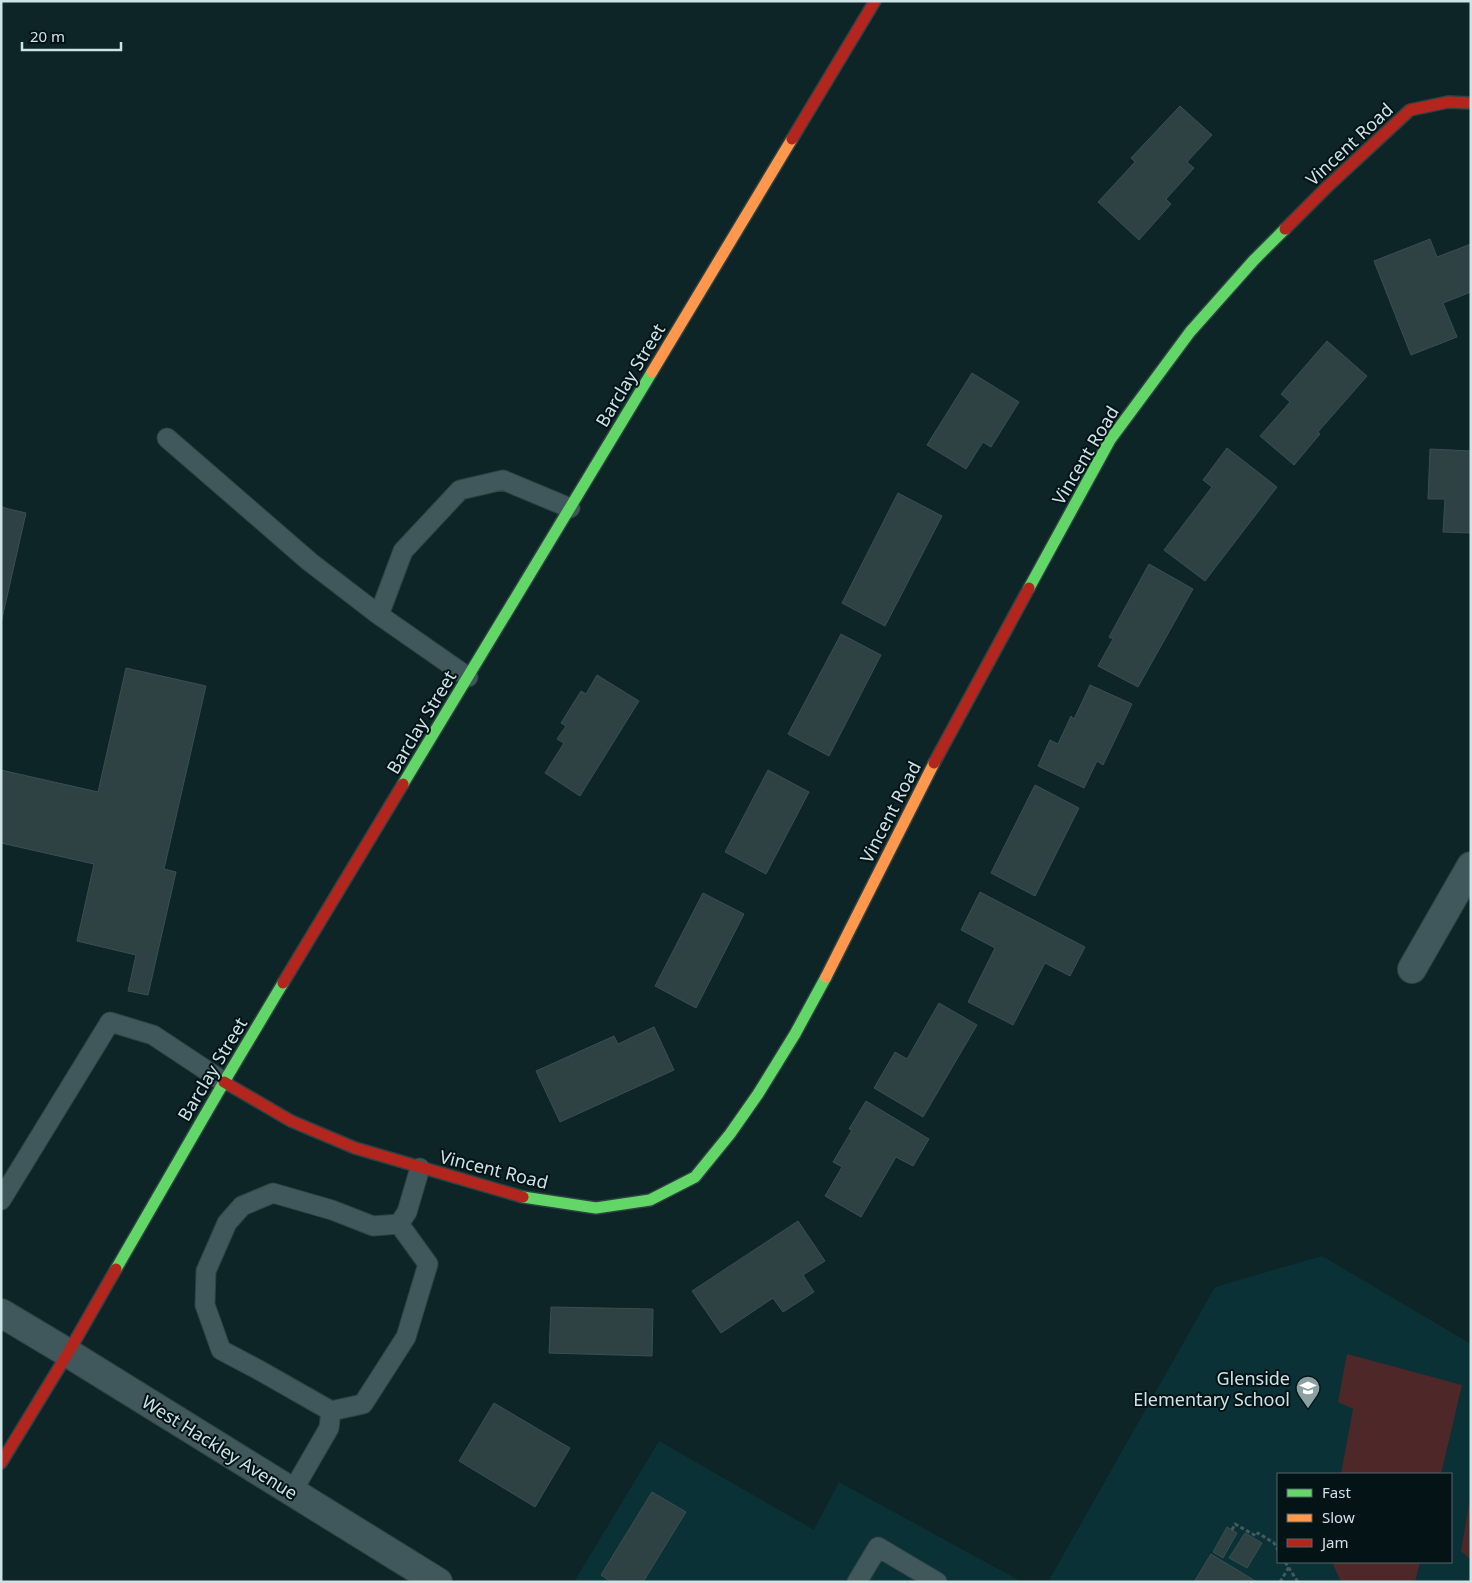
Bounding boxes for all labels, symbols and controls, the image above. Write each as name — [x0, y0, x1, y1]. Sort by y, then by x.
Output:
scale bar — [22, 20, 121, 52]
text: 20 m — [30, 26, 65, 46]
street label: Vincent Road — [1300, 97, 1398, 191]
street label: Barclay Street — [590, 319, 671, 431]
street label: Vincent Road — [1046, 401, 1124, 509]
street label: Barclay Street — [381, 666, 462, 778]
street label: Vincent Road — [854, 757, 926, 867]
street label: Barclay Street — [172, 1013, 253, 1125]
street label: Vincent Road — [437, 1144, 551, 1194]
place label: Glenside Elementary School — [1133, 1366, 1290, 1411]
school or university icon: Glenside Elementary School — [1295, 1375, 1321, 1409]
street label: West Hackley Avenue — [138, 1389, 302, 1505]
legend — [1277, 1473, 1452, 1563]
text: Fast — [1322, 1482, 1351, 1502]
text: Slow — [1322, 1507, 1355, 1527]
text: Jam — [1320, 1532, 1349, 1552]

